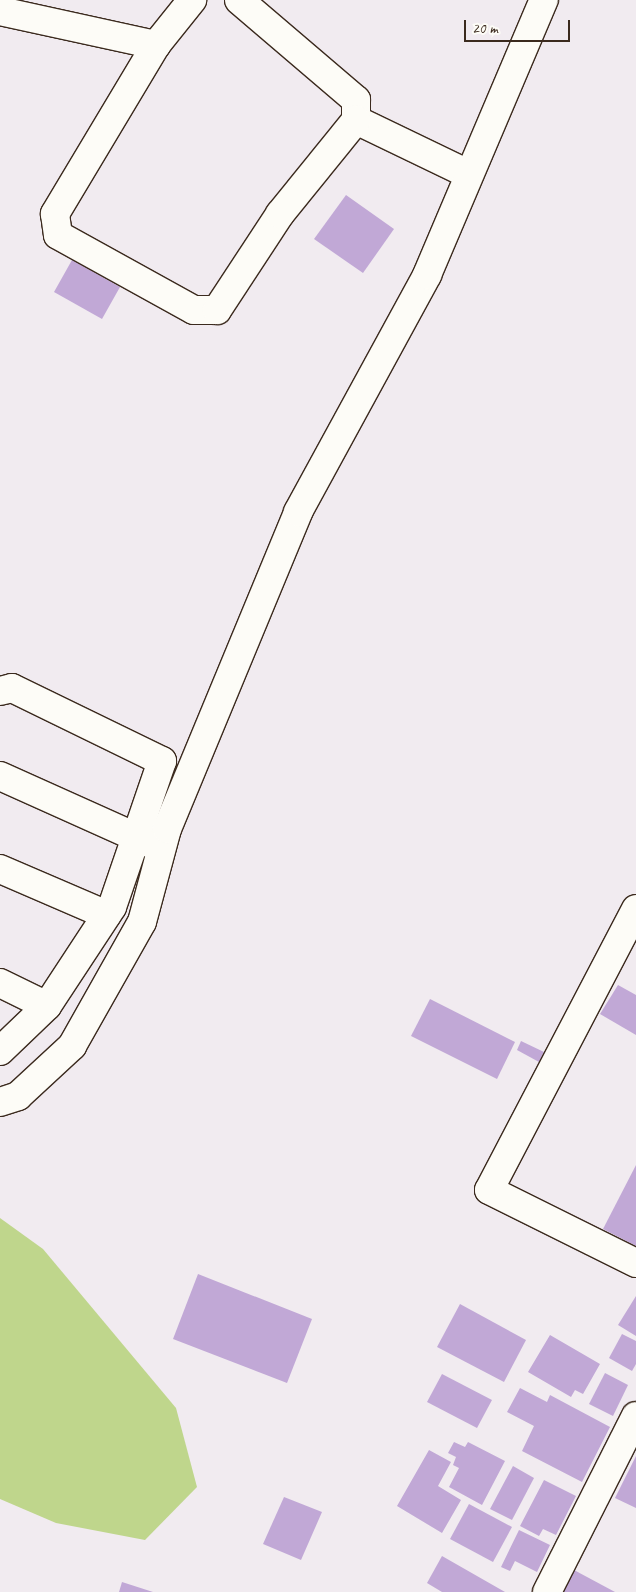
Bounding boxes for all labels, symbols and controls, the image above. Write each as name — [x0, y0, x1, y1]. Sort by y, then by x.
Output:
scale bar — [466, 10, 572, 42]
text: 20 m — [472, 19, 498, 38]

